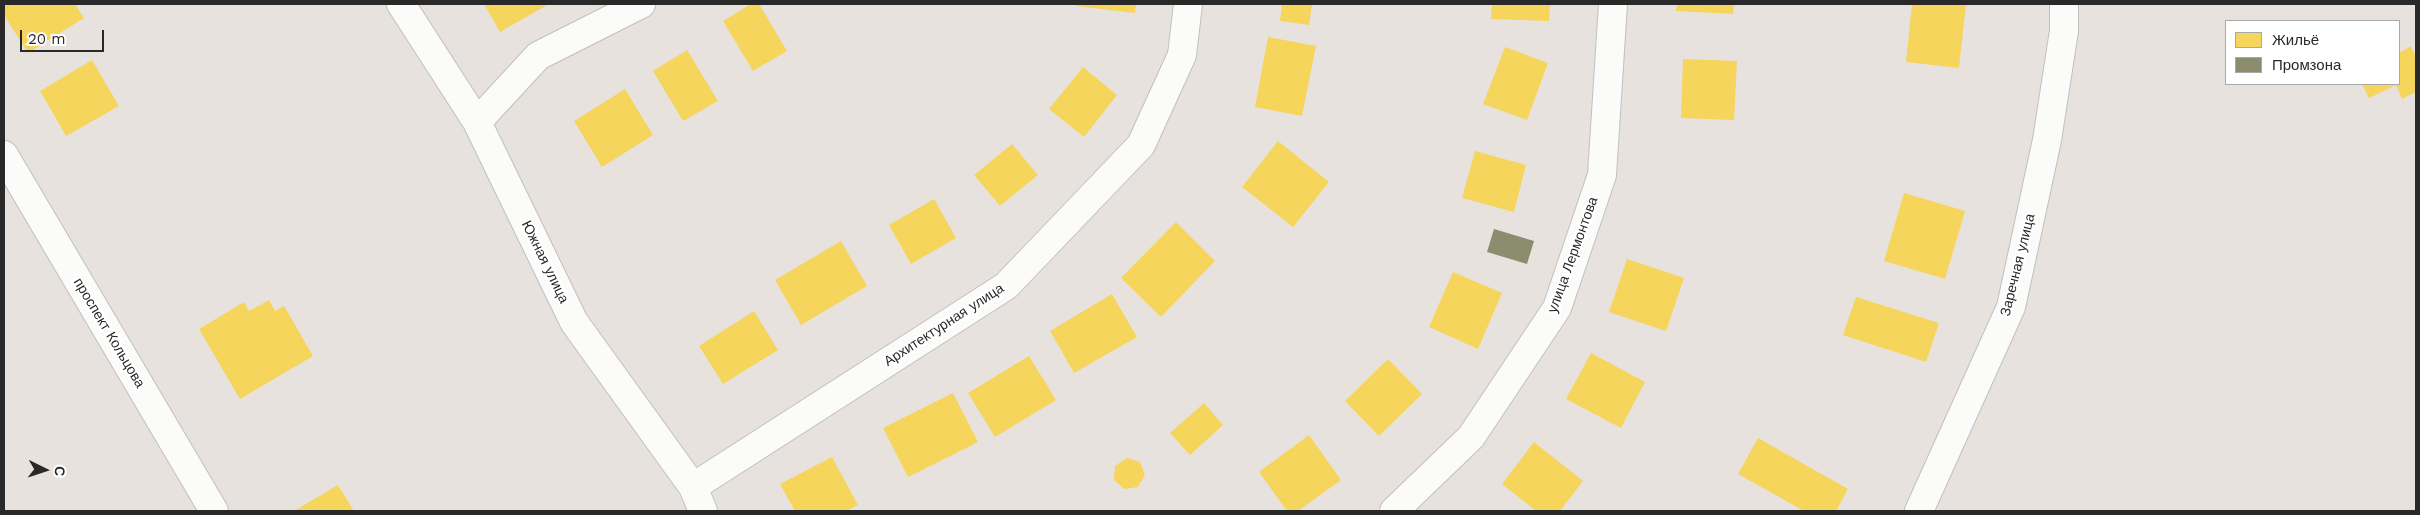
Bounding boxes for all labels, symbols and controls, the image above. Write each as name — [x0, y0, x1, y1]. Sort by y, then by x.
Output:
scale bar — [22, 20, 106, 52]
legend — [2225, 20, 2400, 85]
text: 20 m — [28, 30, 66, 48]
text: Жильё — [2272, 31, 2319, 49]
text: Промзона — [2272, 56, 2341, 74]
street label: улица Лермонтова — [1544, 195, 1602, 315]
street label: Заречная улица — [1997, 212, 2039, 318]
street label: Южная улица — [518, 218, 572, 306]
street label: проспект Кольцова — [70, 275, 148, 391]
street label: Архитектурная улица — [881, 280, 1007, 370]
north arrow — [20, 445, 70, 495]
text: С — [52, 465, 68, 477]

